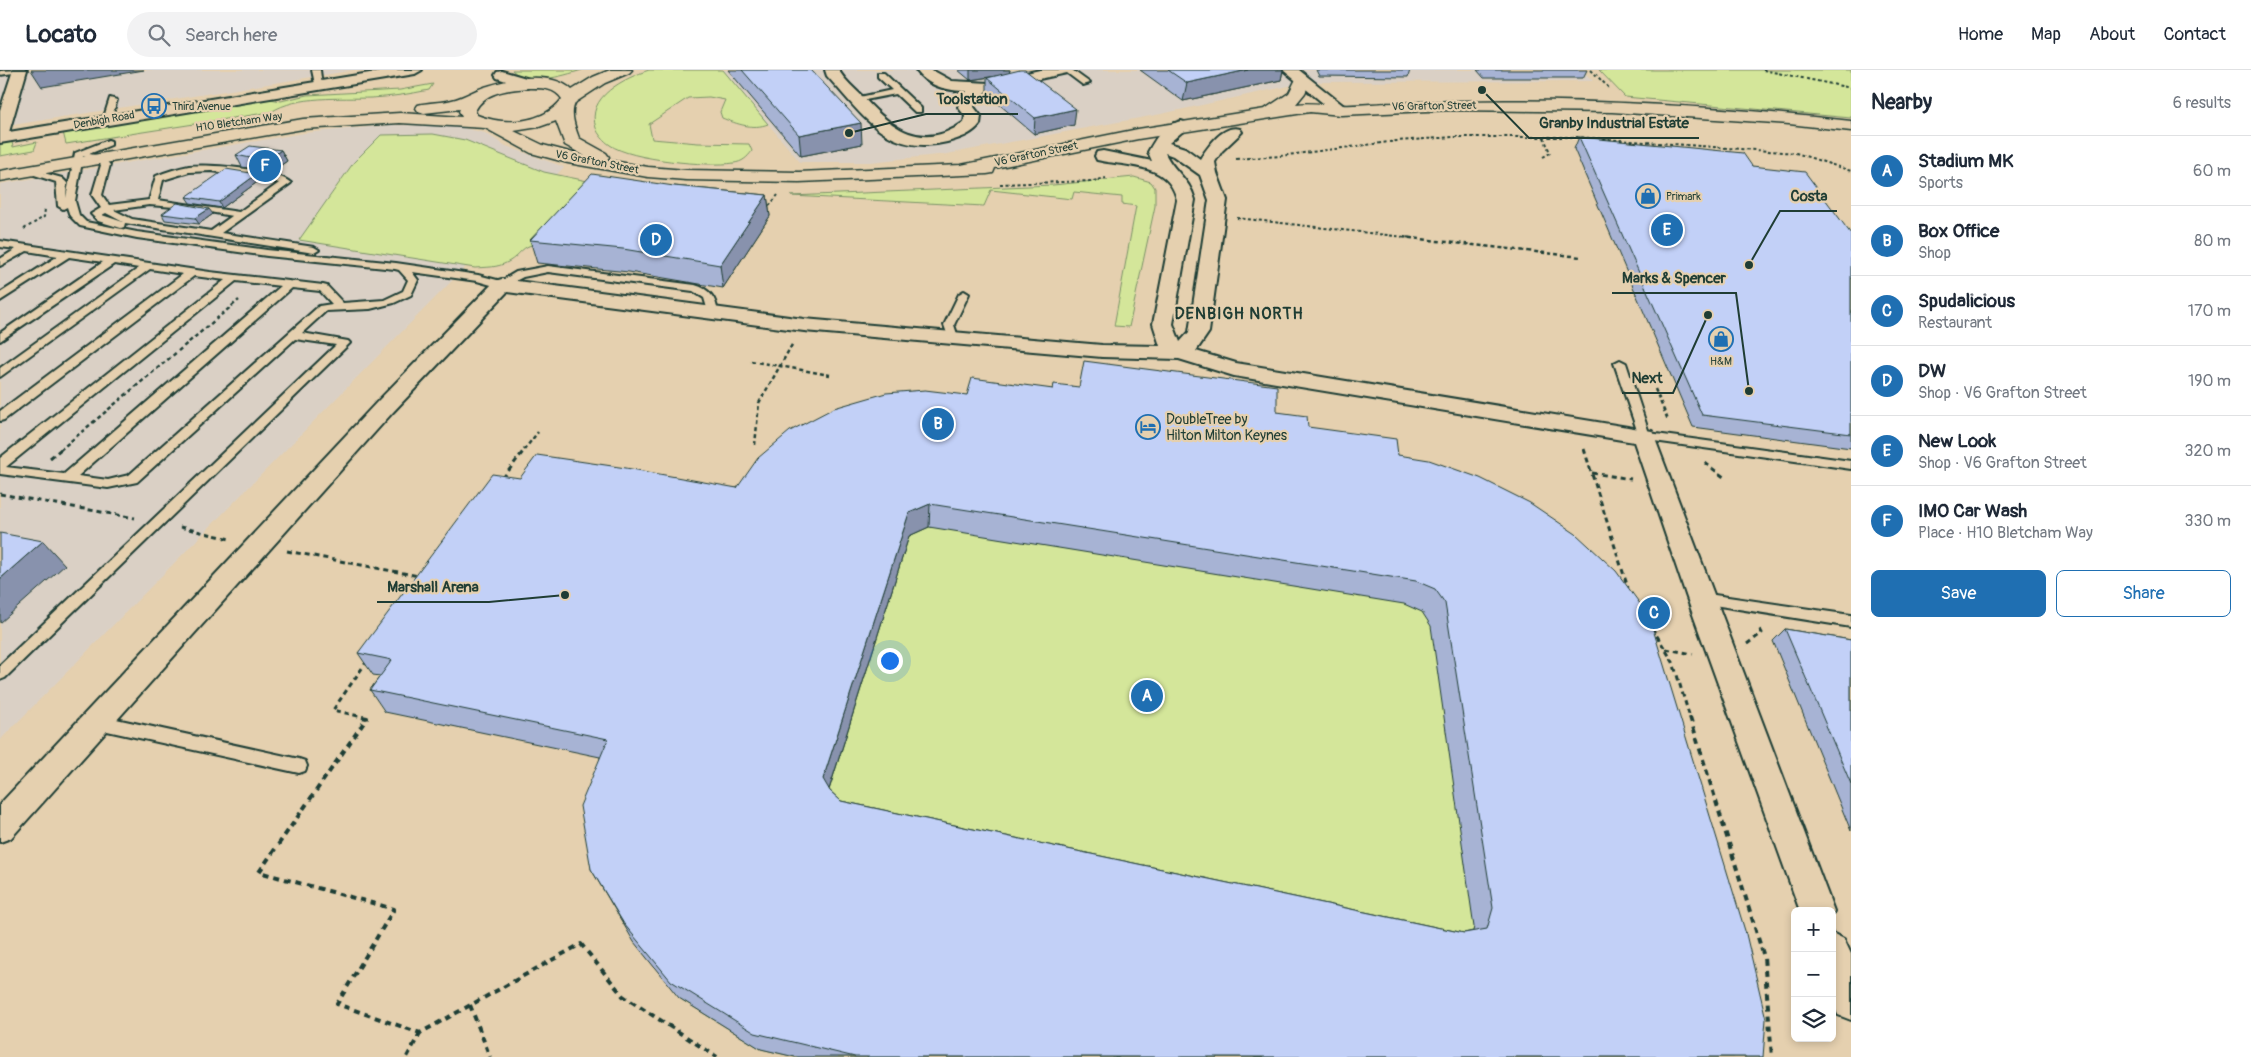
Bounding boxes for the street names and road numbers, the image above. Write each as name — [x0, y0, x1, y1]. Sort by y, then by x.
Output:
street label: V6 Grafton Street — [1391, 99, 1477, 113]
street label: Denbigh Road — [73, 108, 135, 132]
street label: H10 Bletcham Way — [195, 109, 283, 134]
street label: V6 Grafton Street — [993, 139, 1079, 169]
street label: V6 Grafton Street — [554, 148, 640, 177]

